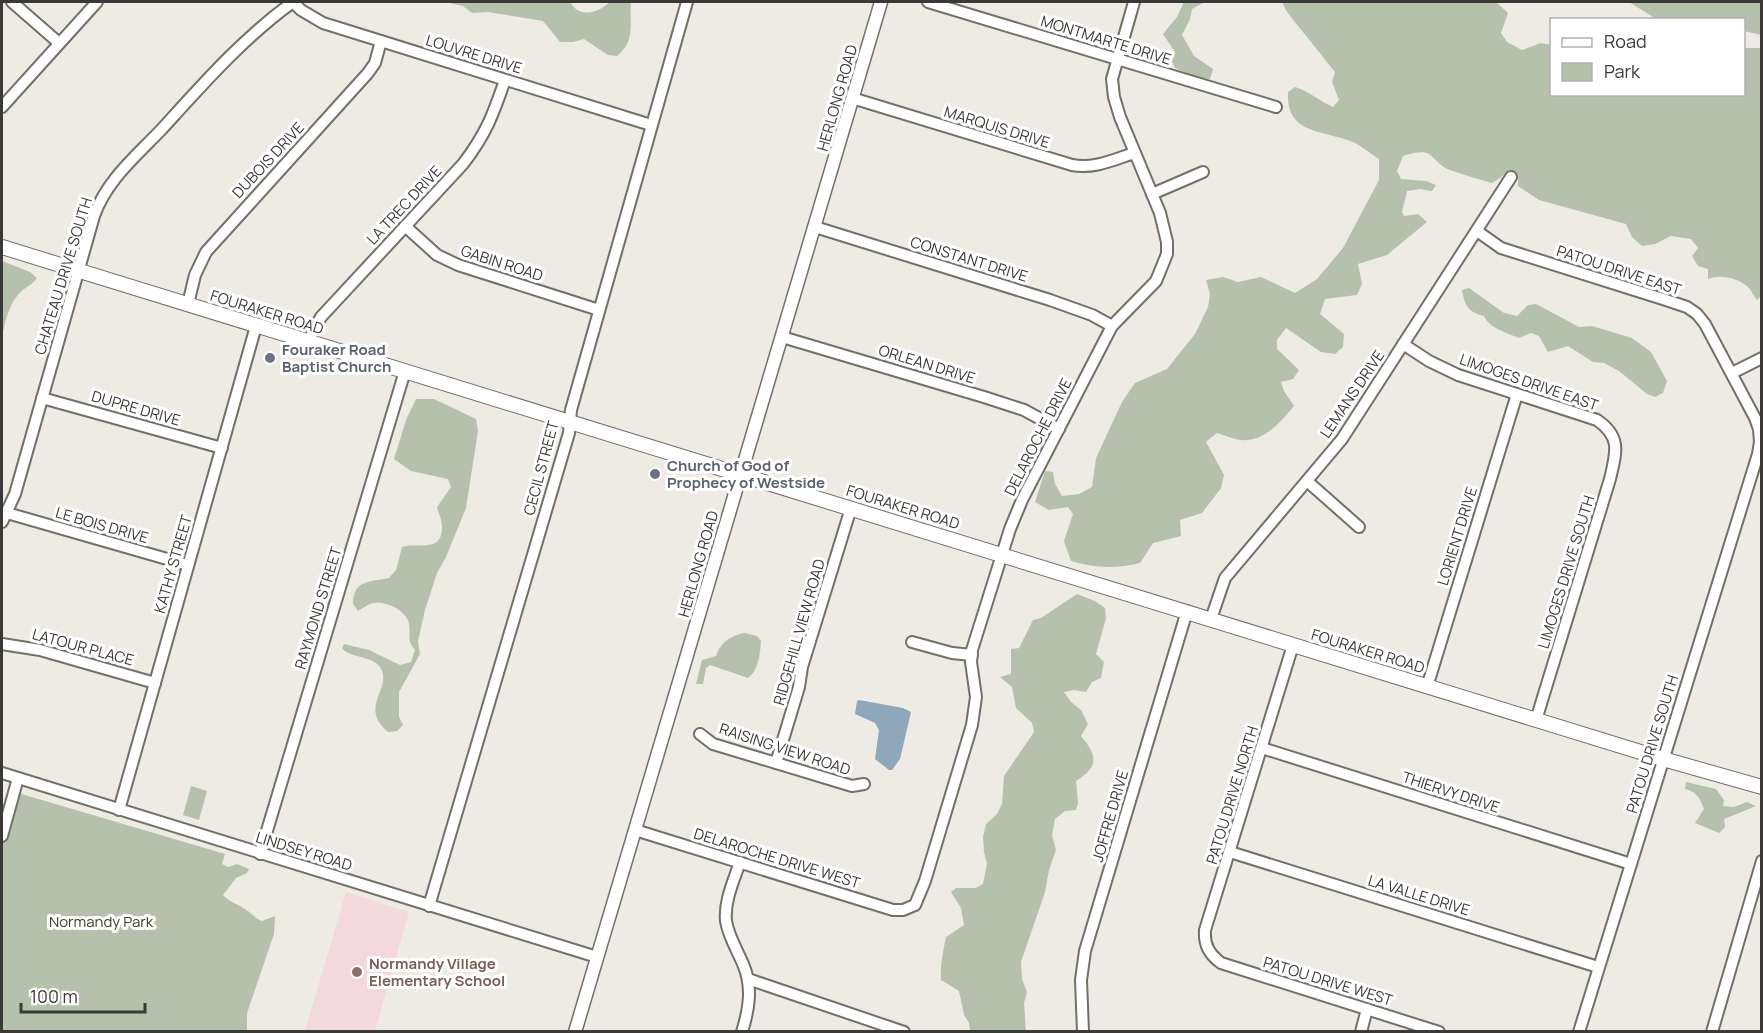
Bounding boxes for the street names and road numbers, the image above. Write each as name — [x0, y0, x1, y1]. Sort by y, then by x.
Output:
street label: MONTMARTE DRIVE — [1038, 10, 1174, 70]
street label: LOUVRE DRIVE — [423, 29, 525, 79]
street label: HERLONG ROAD — [812, 42, 862, 154]
street label: MARQUIS DRIVE — [942, 101, 1052, 153]
street label: DUBOIS DRIVE — [227, 117, 309, 203]
street label: LA TREC DRIVE — [362, 161, 446, 249]
street label: CHATEAU DRIVE SOUTH — [29, 195, 97, 357]
street label: CONSTANT DRIVE — [908, 231, 1030, 287]
street label: GABIN ROAD — [458, 240, 546, 286]
street label: PATOU DRIVE EAST — [1554, 240, 1684, 300]
street label: FOURAKER ROAD — [208, 285, 326, 339]
street label: ORLEAN DRIVE — [876, 339, 978, 389]
street label: LEMANS DRIVE — [1315, 346, 1389, 442]
street label: LIMOGES DRIVE EAST — [1457, 348, 1601, 416]
street label: DELAROCHE DRIVE — [999, 375, 1077, 499]
street label: DUPRE DRIVE — [89, 385, 183, 431]
street label: CECIL STREET — [518, 419, 564, 517]
street label: FOURAKER ROAD — [844, 480, 962, 534]
street label: LORIENT DRIVE — [1432, 484, 1482, 588]
street label: LIMOGES DRIVE SOUTH — [1533, 493, 1599, 651]
street label: LE BOIS DRIVE — [53, 502, 151, 548]
street label: HERLONG ROAD — [673, 508, 723, 620]
street label: KATHY STREET — [149, 512, 197, 616]
street label: RAYMOND STREET — [289, 544, 347, 672]
street label: RIDGEHILL VIEW ROAD — [768, 556, 830, 708]
street label: LATOUR PLACE — [30, 623, 136, 671]
street label: FOURAKER ROAD — [1309, 624, 1427, 678]
street label: PATOU DRIVE SOUTH — [1621, 672, 1683, 816]
street label: RAISING VIEW ROAD — [717, 718, 853, 780]
street label: PATOU DRIVE NORTH — [1201, 723, 1263, 867]
street label: THIERVY DRIVE — [1400, 766, 1502, 818]
street label: JOFFRE DRIVE — [1087, 768, 1133, 864]
street label: DELAROCHE DRIVE WEST — [691, 823, 863, 893]
street label: LINDSEY ROAD — [253, 826, 355, 876]
street label: LA VALLE DRIVE — [1366, 870, 1472, 920]
street label: PATOU DRIVE WEST — [1261, 951, 1395, 1011]

